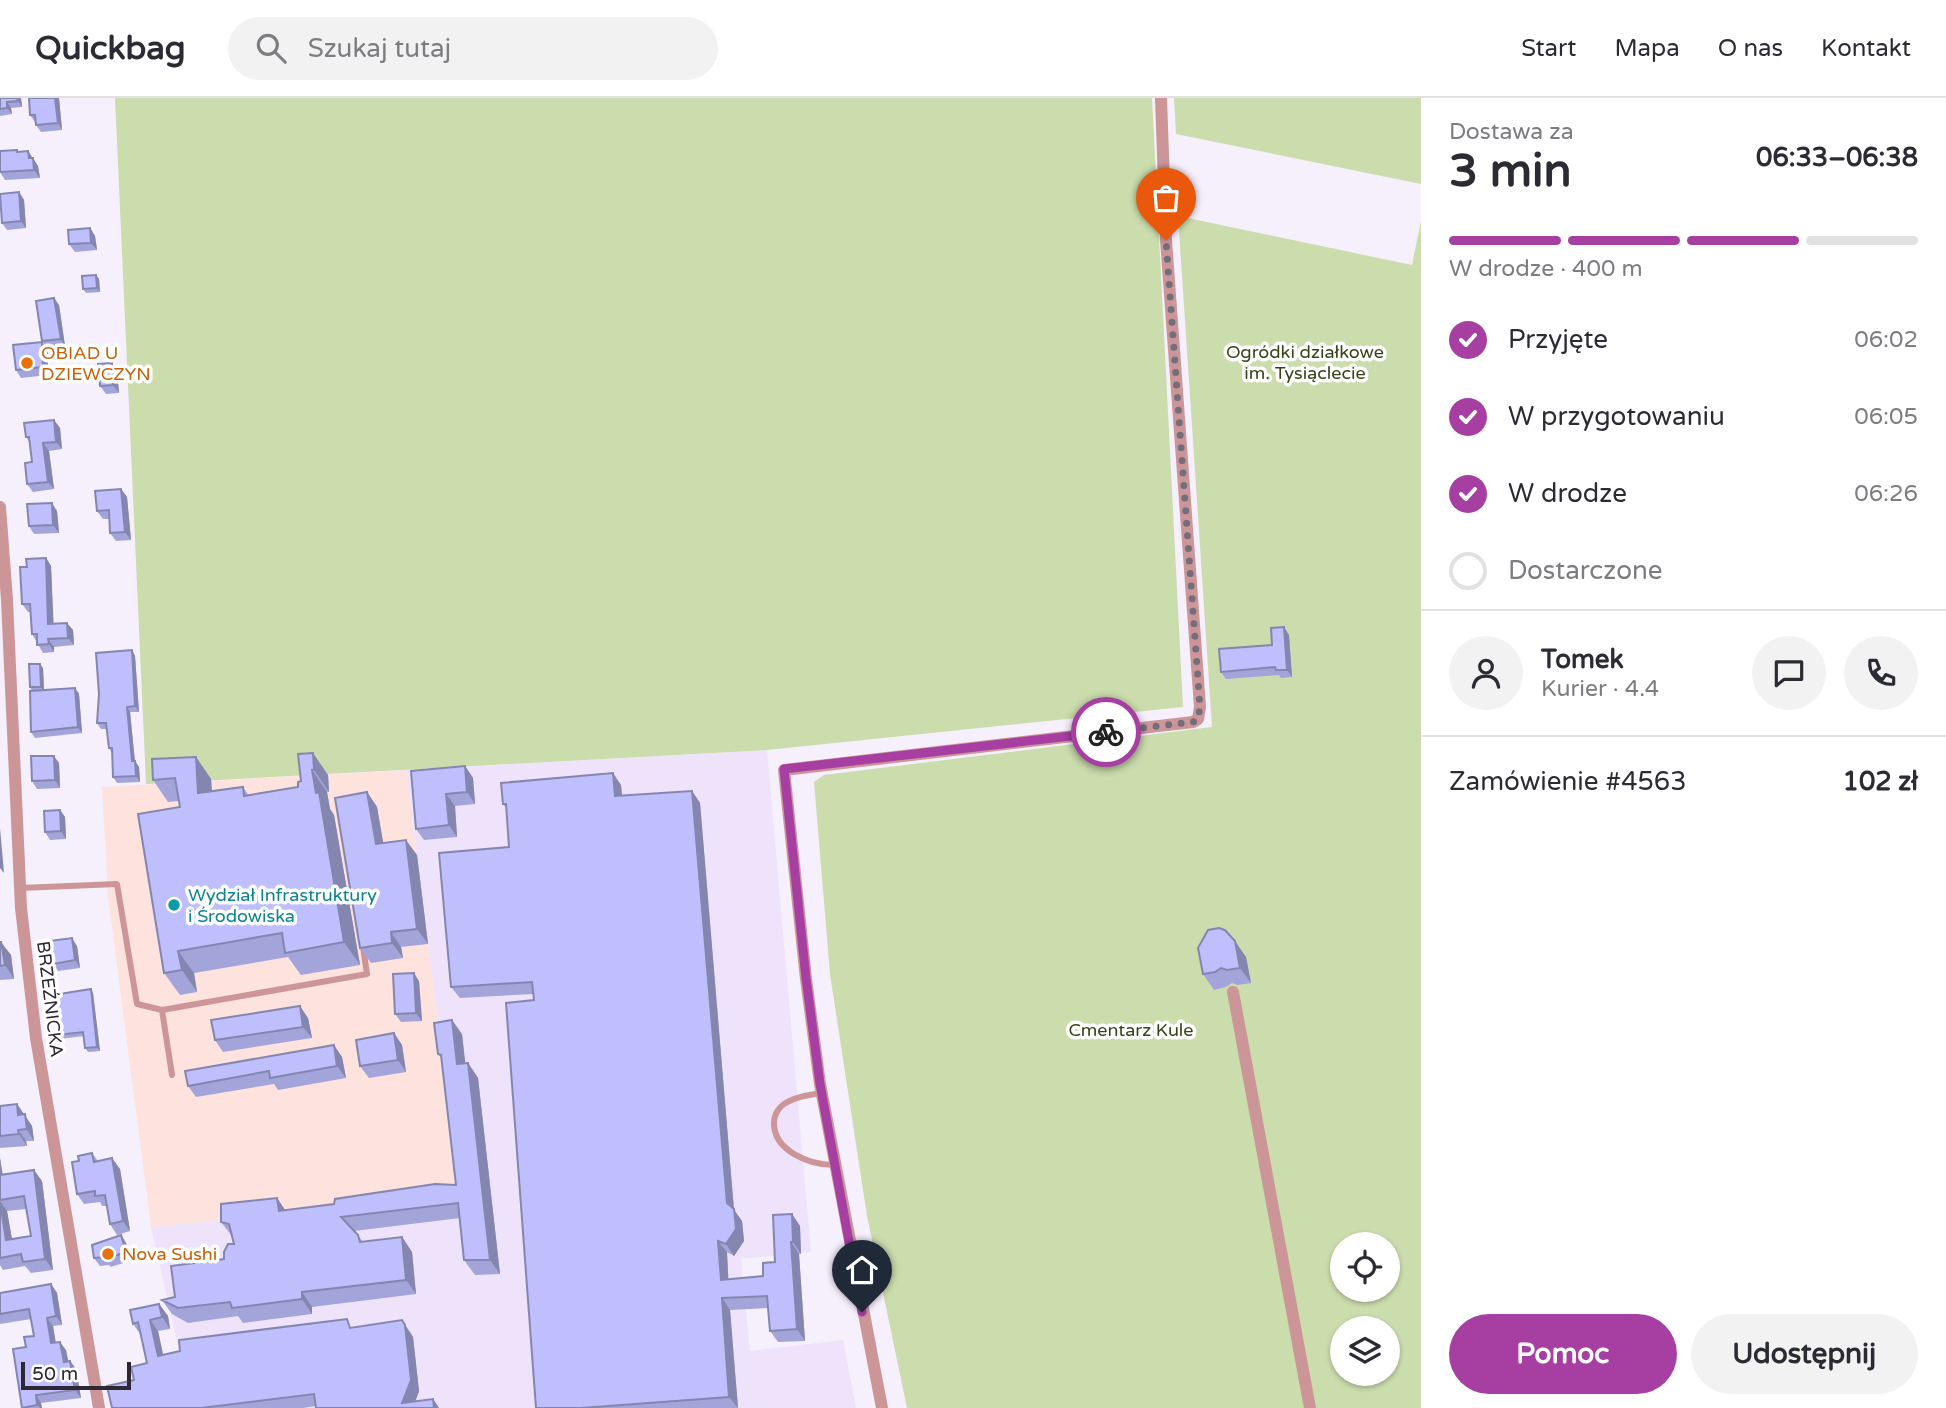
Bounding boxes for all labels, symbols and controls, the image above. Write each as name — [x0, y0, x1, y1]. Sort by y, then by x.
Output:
search box — [228, 17, 718, 80]
text: Quickbag — [35, 29, 186, 68]
icon: search — [252, 29, 290, 67]
text: Szukaj tutaj — [308, 33, 451, 64]
text: Start — [1521, 34, 1576, 63]
text: Mapa — [1614, 34, 1680, 63]
text: O nas — [1718, 34, 1783, 63]
text: Kontakt — [1821, 34, 1911, 63]
text: Dostawa za — [1449, 118, 1574, 146]
text: 06:33–06:38 — [1756, 142, 1918, 173]
text: 3 min — [1449, 144, 1572, 199]
pin — [1136, 168, 1196, 240]
icon: bag — [1147, 179, 1185, 217]
text: W drodze · 400 m — [1449, 255, 1643, 283]
icon: check — [1449, 321, 1487, 359]
text: Przyjęte — [1508, 324, 1608, 355]
text: 06:02 — [1854, 326, 1918, 354]
park label: Ogródki działkowe im. Tysiąclecie — [1226, 341, 1384, 384]
place label: OBIAD U DZIEWCZYN — [41, 342, 151, 385]
marker: OBIAD U DZIEWCZYN — [19, 355, 35, 371]
icon: check — [1449, 398, 1487, 436]
text: W przygotowaniu — [1508, 401, 1725, 432]
text: 06:05 — [1854, 403, 1918, 431]
icon: check — [1449, 475, 1487, 513]
text: W drodze — [1508, 478, 1627, 509]
text: 06:26 — [1854, 480, 1918, 508]
text: Dostarczone — [1508, 555, 1663, 586]
button: person — [1449, 636, 1523, 710]
button: chat — [1752, 636, 1826, 710]
button: phone — [1844, 636, 1918, 710]
text: Tomek — [1541, 644, 1624, 675]
text: Kurier · 4.4 — [1541, 675, 1659, 703]
courier — [1071, 697, 1141, 767]
icon: bike — [1087, 713, 1125, 751]
text: Zamówienie #4563 — [1449, 766, 1686, 797]
text: 102 zł — [1843, 766, 1918, 797]
place label: Wydział Infrastruktury i Środowiska — [188, 884, 377, 927]
marker: Wydział Infrastruktury i Środowiska — [166, 897, 182, 913]
street label: BRZEŹNICKA — [32, 940, 68, 1058]
park label: Cmentarz Kule — [1068, 1019, 1194, 1041]
map controls — [1330, 1232, 1400, 1386]
button: locate — [1330, 1232, 1400, 1302]
pin — [832, 1240, 892, 1312]
place label: Nova Sushi — [122, 1243, 217, 1265]
marker: Nova Sushi — [100, 1246, 116, 1262]
icon: home — [843, 1251, 881, 1289]
button: Pomoc — [1449, 1314, 1677, 1394]
button: Udostępnij — [1691, 1314, 1918, 1394]
button: layers — [1330, 1316, 1400, 1386]
scale bar — [21, 1359, 131, 1391]
text: 50 m — [32, 1363, 78, 1385]

